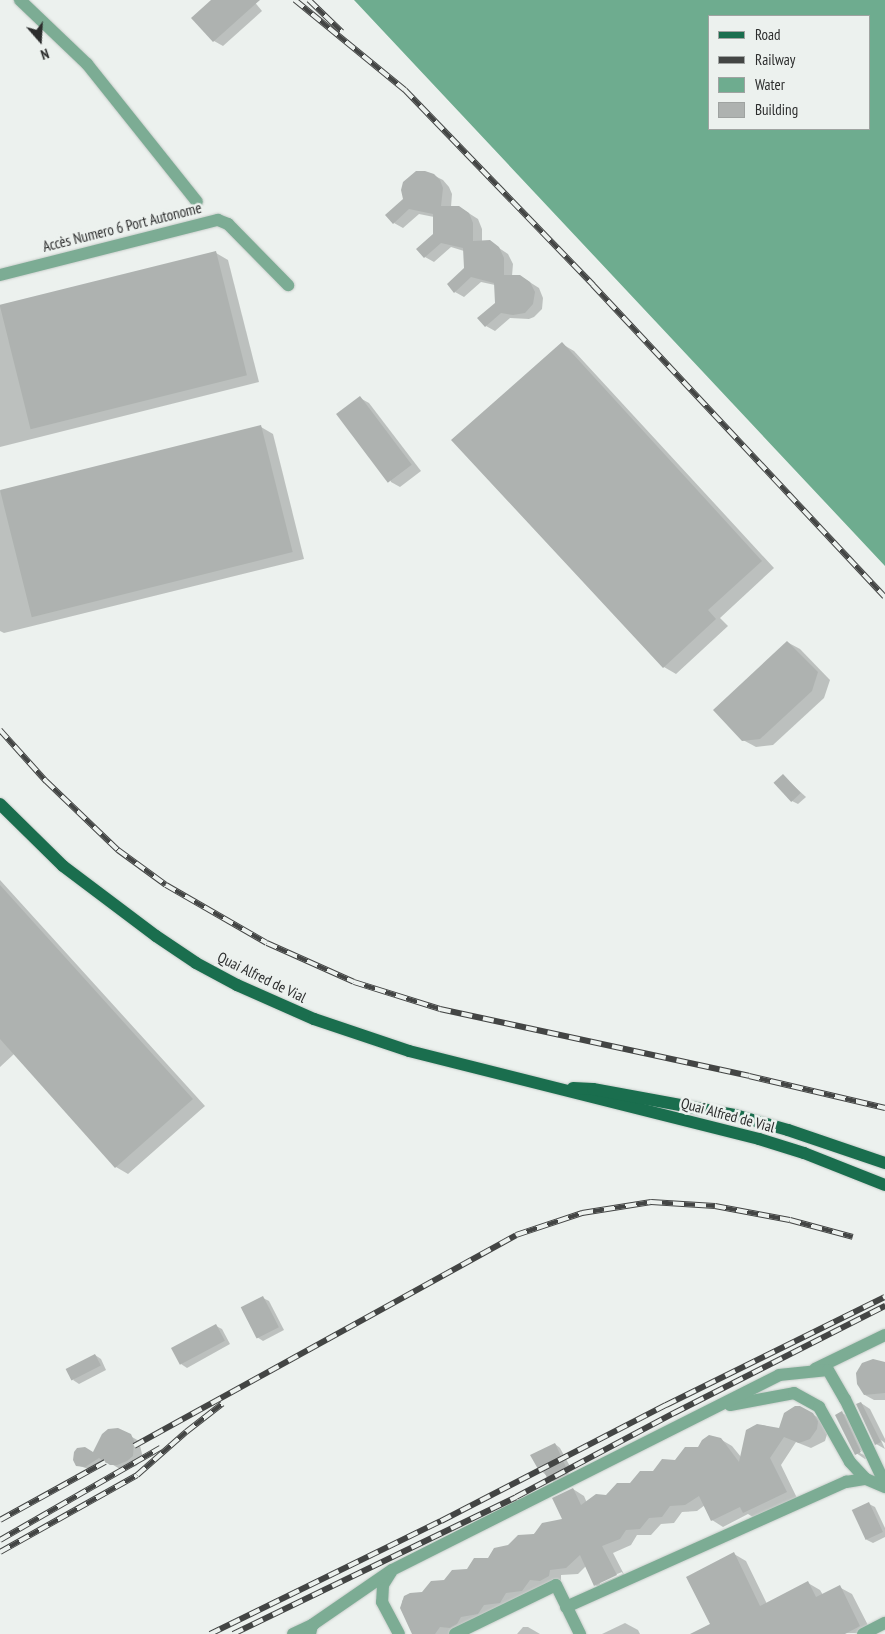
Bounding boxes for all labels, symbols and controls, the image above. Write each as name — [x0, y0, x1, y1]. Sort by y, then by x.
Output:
north arrow — [15, 15, 65, 65]
legend — [708, 15, 870, 130]
text: Road — [755, 25, 781, 44]
text: N — [38, 44, 51, 64]
text: Railway — [755, 50, 795, 69]
text: Water — [755, 75, 785, 94]
text: Building — [755, 100, 798, 119]
street label: Accès Numero 6 Port Autonome — [41, 198, 203, 256]
street label: Quai Alfred de Vial — [214, 948, 310, 1006]
street label: Quai Alfred de Vial — [679, 1094, 777, 1136]

